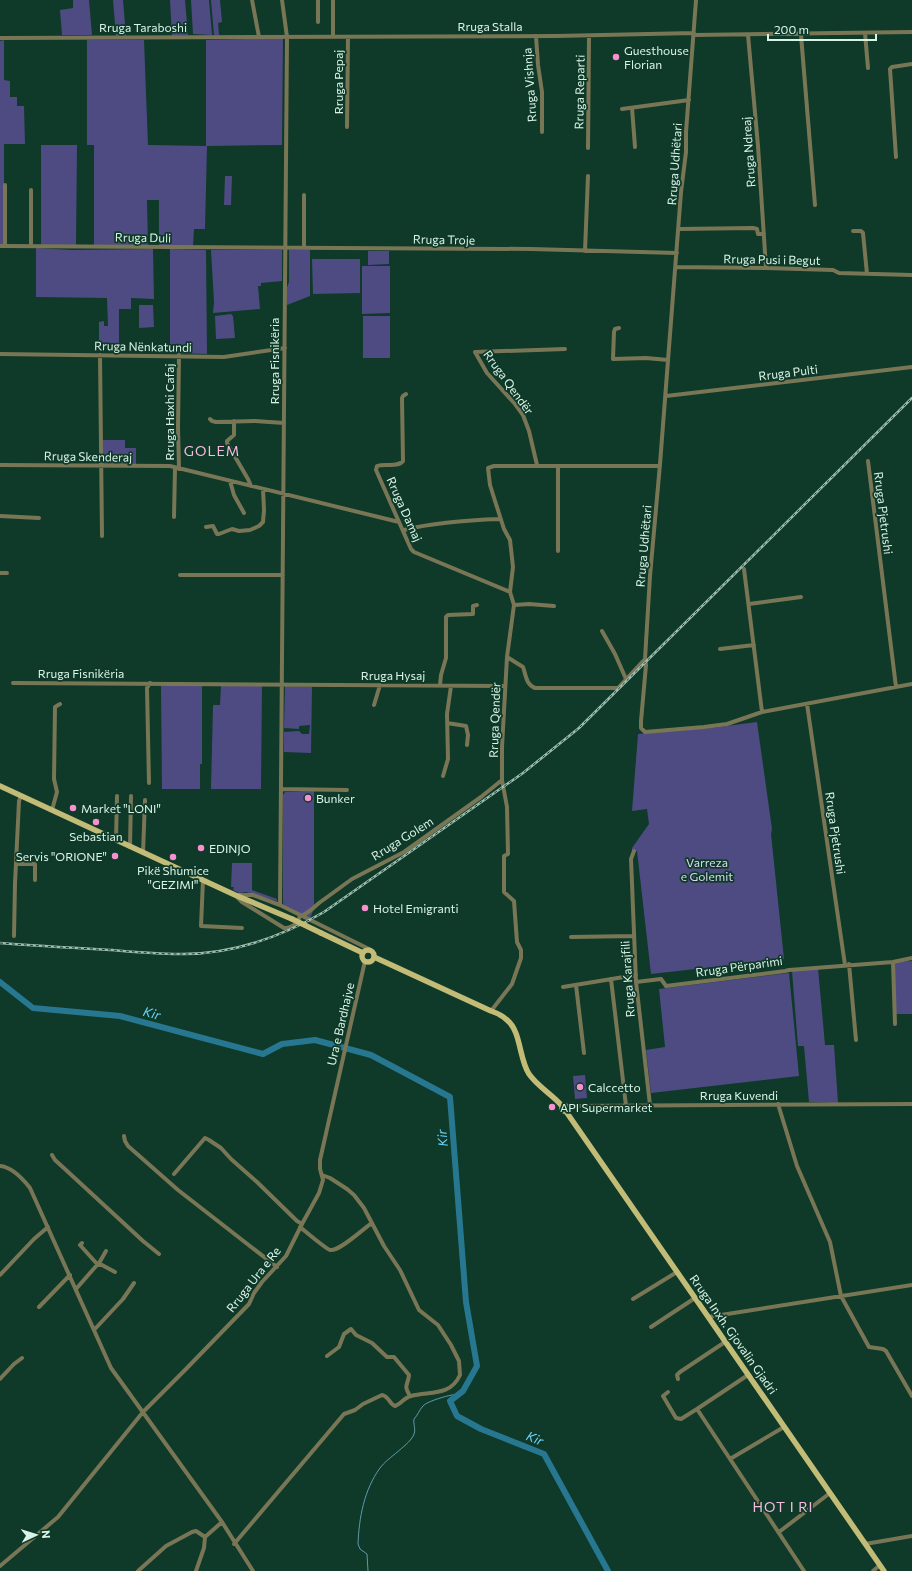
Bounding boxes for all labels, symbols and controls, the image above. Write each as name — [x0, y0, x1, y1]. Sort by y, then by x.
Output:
scale bar — [768, 16, 876, 42]
street label: Rruga Stalla — [457, 19, 523, 33]
street label: Rruga Taraboshi — [99, 20, 187, 34]
text: 200 m — [774, 22, 809, 36]
place label: Guesthouse Florian — [624, 43, 689, 71]
street label: Rruga Vishnja — [519, 47, 539, 123]
street label: Rruga Pepaj — [331, 50, 345, 114]
marker: Guesthouse Florian — [611, 52, 621, 62]
street label: Rruga Reparti — [571, 55, 587, 129]
street label: Rruga Ndreaj — [739, 116, 757, 188]
street label: Rruga Udhëtari — [664, 122, 684, 206]
street label: Rruga Duli — [115, 230, 171, 244]
street label: Rruga Troje — [413, 231, 475, 247]
street label: Rruga Pusi i Begut — [723, 251, 821, 267]
street label: Rruga Fisnikëria — [267, 318, 281, 404]
street label: Rruga Nënkatundi — [94, 338, 192, 354]
street label: Rruga Qendër — [481, 347, 537, 417]
street label: Rruga Pulti — [757, 361, 819, 383]
street label: Rruga Haxhi Cafaj — [162, 364, 176, 460]
district label: GOLEM — [184, 442, 240, 459]
street label: Rruga Skenderaj — [44, 448, 132, 464]
street label: Rruga Pjetrushi — [872, 471, 896, 555]
street label: Rruga Damaj — [384, 474, 426, 544]
street label: Rruga Udhëtari — [632, 504, 654, 588]
street label: Rruga Fisnikëria — [38, 666, 124, 680]
street label: Rruga Hysaj — [361, 668, 425, 682]
street label: Rruga Qendër — [486, 682, 502, 758]
place label: Bunker — [316, 791, 355, 805]
street label: Rruga Pjetrushi — [823, 791, 849, 875]
marker: Bunker — [303, 793, 313, 803]
place label: Market "LONI" — [81, 801, 161, 815]
marker: Market "LONI" — [68, 803, 78, 813]
street label: Rruga Golem — [368, 813, 436, 863]
marker: Sebastian — [91, 817, 101, 827]
place label: Sebastian — [69, 829, 123, 843]
place label: EDINJO — [209, 841, 251, 856]
marker: EDINJO — [196, 843, 206, 853]
place label: Servis "ORIONE" — [16, 849, 107, 863]
marker: Servis "ORIONE" — [110, 851, 120, 861]
marker: Pikë Shumice "GEZIMI" — [168, 852, 178, 862]
park label: Varreza e Golemit — [681, 855, 733, 883]
place label: Pikë Shumice "GEZIMI" — [137, 863, 209, 891]
place label: Hotel Emigranti — [373, 901, 459, 915]
marker: Hotel Emigranti — [360, 903, 370, 913]
street label: Rruga Karajfili — [617, 940, 637, 1018]
street label: Rruga Përparimi — [695, 953, 783, 979]
street label: Ura e Bardhajve — [324, 981, 356, 1067]
water label: Kir — [142, 1003, 163, 1023]
place label: Calccetto — [588, 1080, 641, 1094]
marker: Calccetto — [575, 1082, 585, 1092]
street label: Rruga Kuvendi — [700, 1088, 778, 1102]
place label: API Supermarket — [560, 1100, 652, 1114]
marker: API Supermarket — [547, 1102, 557, 1112]
water label: Kir — [433, 1128, 451, 1147]
street label: Rruga Ura e Re — [223, 1244, 283, 1314]
street label: Rruga Inxh. Gjovalin Gjadri — [687, 1272, 781, 1396]
water label: Kir — [524, 1427, 547, 1449]
district label: HOT I RI — [752, 1498, 814, 1515]
north arrow — [16, 1515, 56, 1555]
text: N — [40, 1530, 53, 1539]

